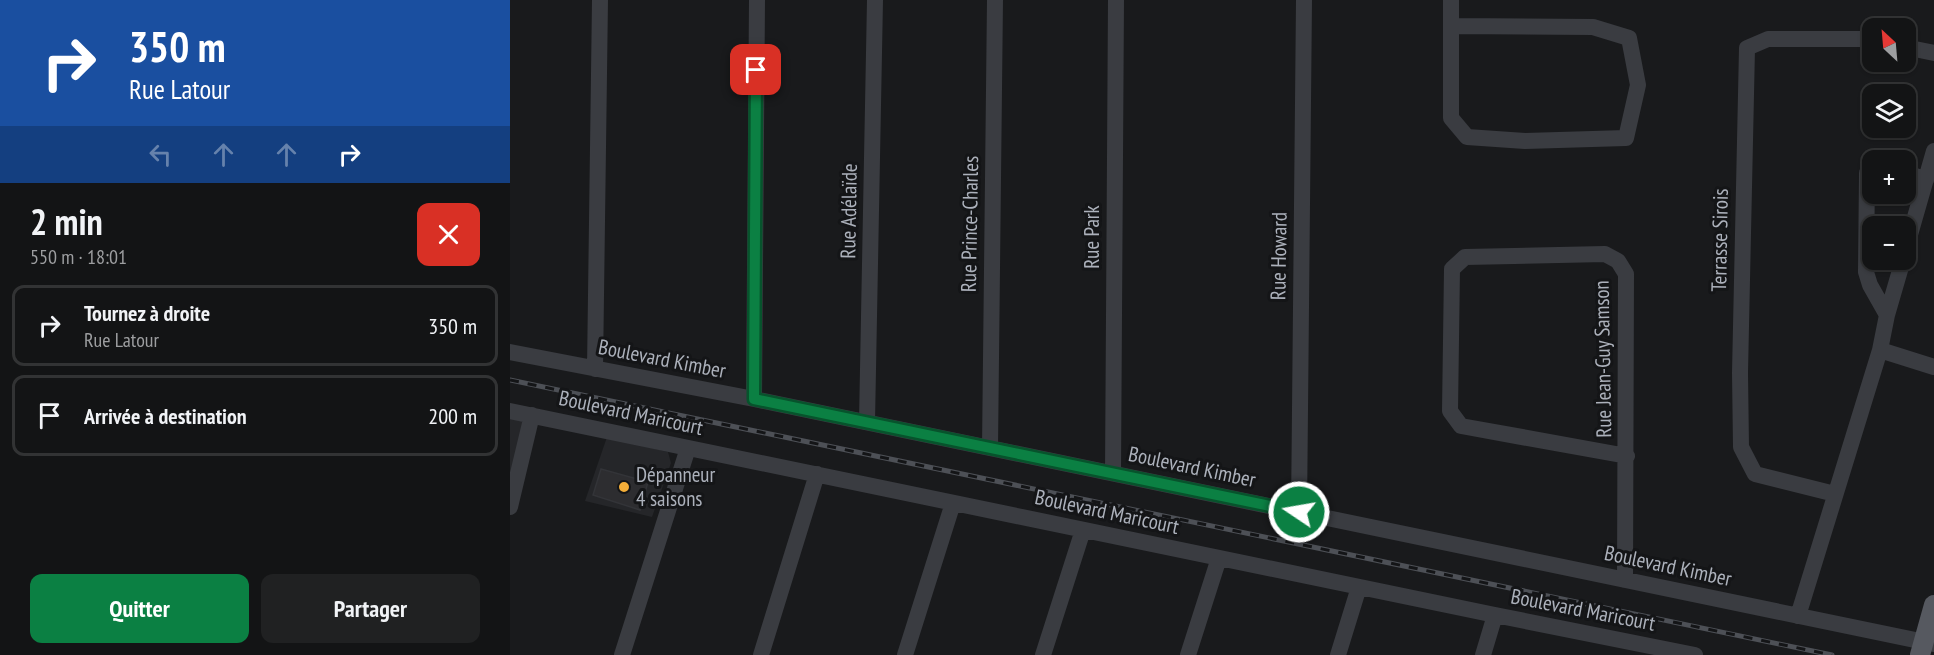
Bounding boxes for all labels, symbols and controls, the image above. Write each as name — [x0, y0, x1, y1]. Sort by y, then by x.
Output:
north arrow — [1862, 18, 1916, 72]
map controls — [1862, 18, 1916, 270]
text: 350 m — [129, 19, 226, 74]
icon: right — [30, 24, 108, 102]
pin — [730, 44, 781, 95]
icon: arrive — [739, 53, 772, 86]
text: Rue Latour — [129, 72, 230, 106]
button: layers — [1862, 84, 1916, 138]
icon: left — [144, 138, 177, 171]
icon: ahead — [207, 138, 240, 171]
icon: ahead — [270, 138, 303, 171]
icon: right — [333, 138, 366, 171]
button: + — [1862, 150, 1916, 204]
street label: Rue Prince-Charles — [955, 156, 984, 292]
street label: Rue Adélaïde — [834, 163, 863, 259]
street label: Terrasse Sirois — [1705, 188, 1734, 292]
text: 2 min — [30, 198, 103, 245]
button: close — [417, 203, 480, 266]
street label: Rue Park — [1078, 205, 1105, 269]
street label: Rue Howard — [1264, 212, 1293, 300]
button: − — [1862, 216, 1916, 270]
text: 550 m · 18:01 — [30, 244, 127, 270]
street label: Rue Jean-Guy Samson — [1588, 280, 1617, 438]
text: Tournez à droite — [84, 299, 210, 327]
icon: right — [33, 309, 66, 342]
text: 350 m — [428, 312, 477, 340]
text: Rue Latour — [84, 327, 159, 353]
street label: Boulevard Kimber — [596, 333, 728, 384]
street label: Boulevard Maricourt — [557, 384, 706, 441]
icon: arrive — [33, 399, 66, 432]
text: Arrivée à destination — [84, 402, 247, 430]
text: 200 m — [428, 402, 477, 430]
street label: Boulevard Kimber — [1126, 440, 1258, 493]
place label: Dépanneur 4 saisons — [636, 461, 715, 512]
marker: Dépanneur 4 saisons — [617, 480, 631, 494]
position arrow — [1267, 480, 1331, 544]
street label: Boulevard Maricourt — [1033, 483, 1182, 540]
street label: Boulevard Kimber — [1602, 539, 1734, 592]
button: Quitter — [30, 574, 249, 643]
button: Partager — [261, 574, 480, 643]
street label: Boulevard Maricourt — [1509, 582, 1658, 637]

